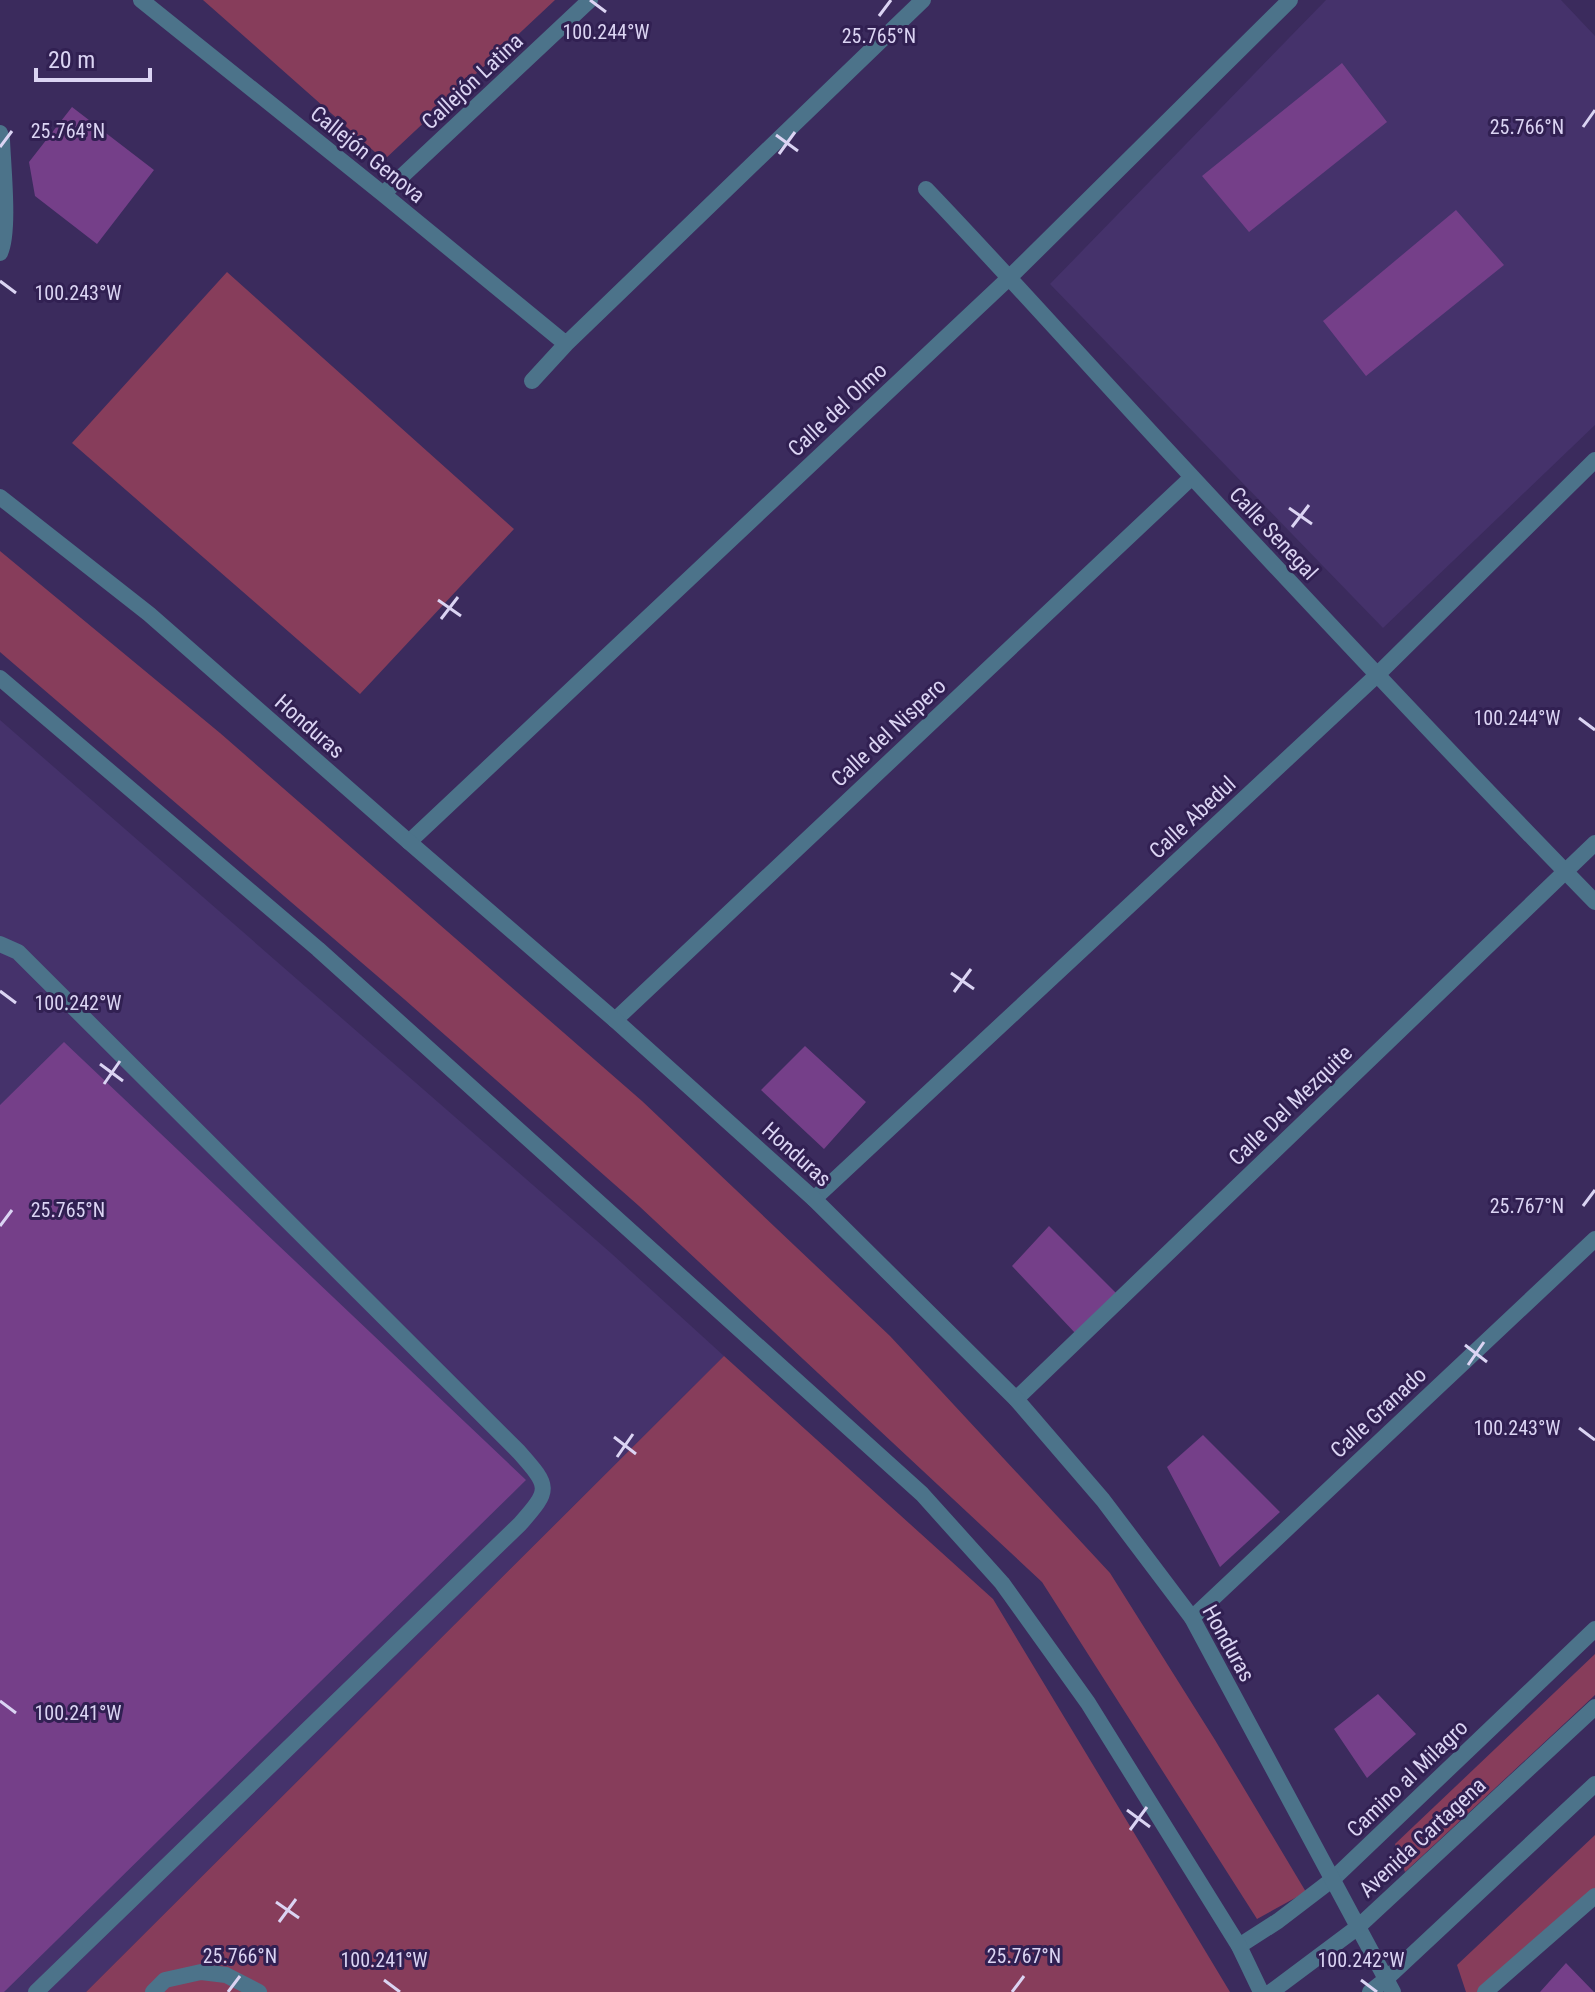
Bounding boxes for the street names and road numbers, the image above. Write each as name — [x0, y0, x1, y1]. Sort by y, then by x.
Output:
street label: Callejón Latina — [417, 28, 528, 134]
street label: Callejón Genova — [306, 101, 430, 208]
street label: Calle del Olmo — [783, 357, 892, 461]
street label: Calle Senegal — [1224, 482, 1323, 585]
street label: Calle del Nispero — [826, 673, 951, 792]
street label: Honduras — [270, 689, 349, 763]
street label: Calle Abedul — [1144, 771, 1241, 864]
street label: Calle Del Mezquite — [1224, 1040, 1357, 1170]
street label: Honduras — [757, 1117, 836, 1192]
street label: Calle Granado — [1325, 1362, 1431, 1463]
street label: Honduras — [1197, 1601, 1260, 1686]
street label: Camino al Milagro — [1342, 1715, 1473, 1842]
street label: Avenida Cartagena — [1354, 1772, 1491, 1902]

